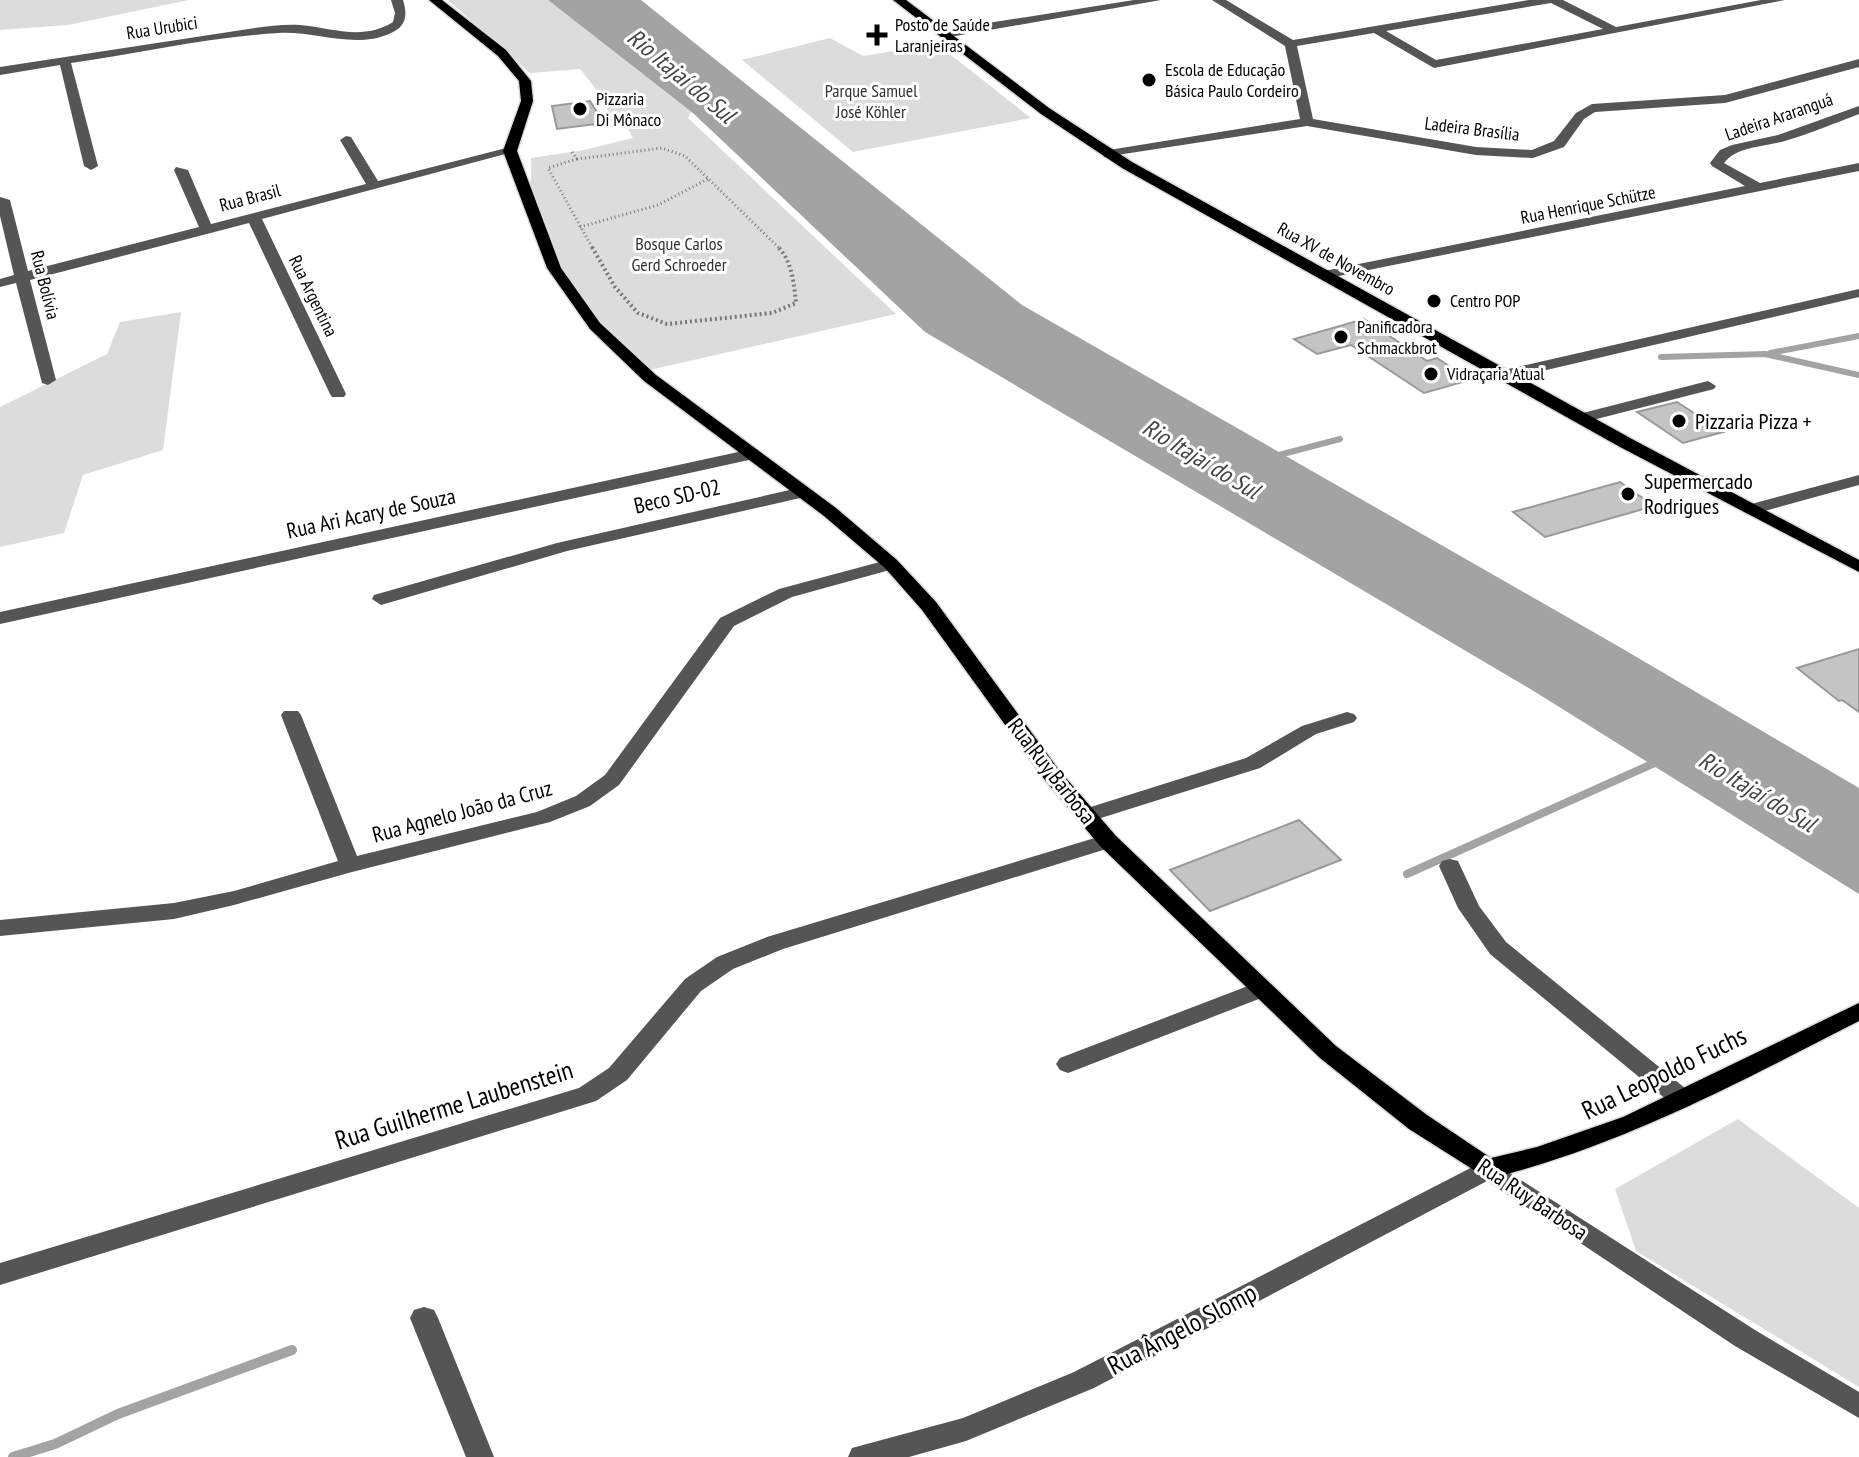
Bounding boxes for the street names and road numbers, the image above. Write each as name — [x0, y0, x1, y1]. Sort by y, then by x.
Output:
street label: Rua Urubici — [125, 11, 199, 44]
street label: Ladeira Araranguá — [1722, 87, 1836, 146]
street label: Ladeira Brasília — [1423, 111, 1521, 146]
street label: Rua Brasil — [217, 178, 284, 217]
street label: Rua Henrique Schütze — [1519, 180, 1657, 229]
street label: Rua XV de Novembro — [1274, 217, 1399, 300]
street label: Rua Bolívia — [26, 248, 65, 322]
street label: Rua Argentina — [284, 251, 343, 340]
street label: Beco SD-02 — [631, 472, 723, 520]
street label: Rua Ari Acary de Souza — [284, 481, 458, 545]
street label: Rua Ruy Barbosa — [1002, 713, 1102, 829]
street label: Rua Agnelo João da Cruz — [369, 774, 555, 848]
street label: Rua Leopoldo Fuchs — [1576, 1018, 1752, 1127]
street label: Rua Guilherme Laubenstein — [331, 1053, 577, 1156]
street label: Rua Ruy Barbosa — [1473, 1152, 1593, 1246]
street label: Rua Ângelo Slomp — [1102, 1275, 1262, 1382]

